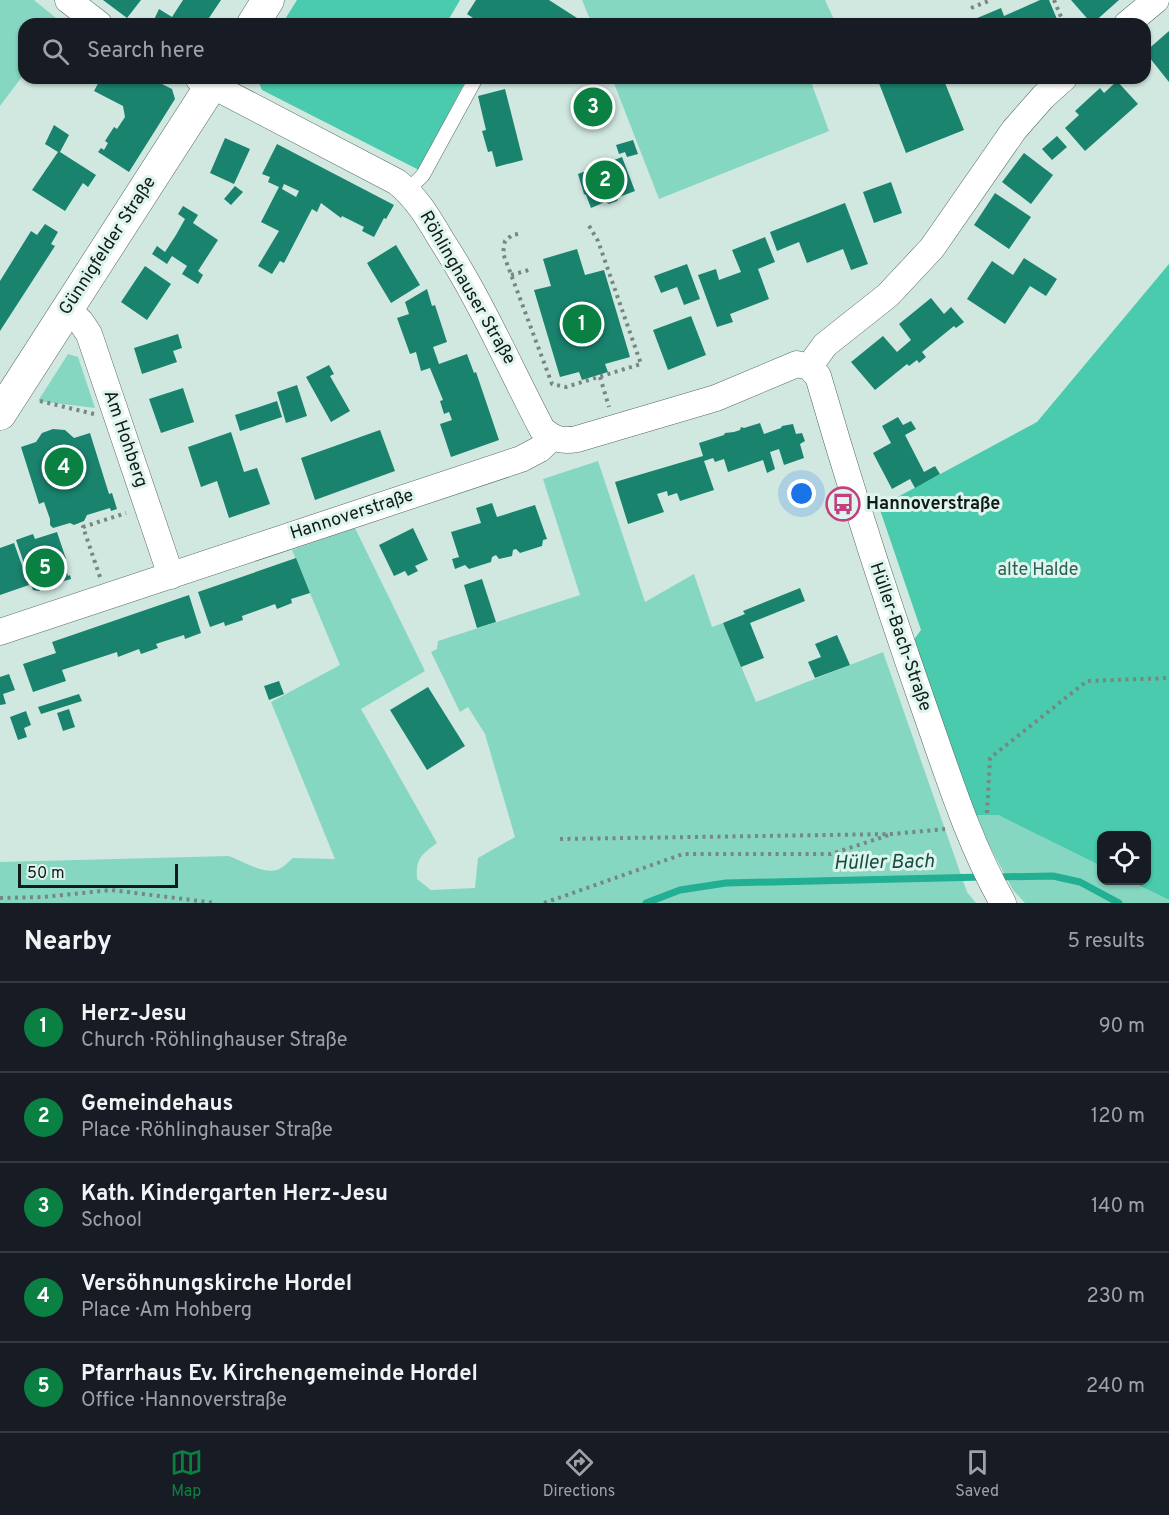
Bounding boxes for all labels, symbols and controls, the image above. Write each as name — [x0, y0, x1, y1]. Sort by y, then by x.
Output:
search box — [18, 18, 1151, 84]
icon: search — [39, 35, 72, 68]
text: Search here — [87, 38, 205, 65]
pin: 3 — [574, 84, 612, 130]
pin: 2 — [586, 158, 624, 202]
street label: Günnigfelder Straße — [54, 172, 162, 320]
street label: Röhlinghauser Straße — [414, 207, 520, 369]
pin: 1 — [562, 302, 602, 346]
street label: Am Hohberg — [98, 387, 152, 491]
pin: 4 — [44, 444, 84, 490]
your location — [787, 479, 816, 508]
street label: Hannoverstraße — [287, 484, 417, 546]
bus stop icon: Hannoverstraße — [825, 486, 861, 522]
place label: Hannoverstraße — [866, 493, 1000, 516]
pin: 5 — [26, 546, 64, 590]
park label: alte Halde — [998, 559, 1078, 582]
street label: Hüller-Bach-Straße — [864, 560, 936, 714]
map controls — [1097, 831, 1151, 885]
button: locate — [1097, 831, 1151, 885]
water label: Hüller Bach — [833, 849, 935, 877]
scale bar — [18, 861, 178, 888]
text: 50 m — [27, 864, 65, 884]
text: Nearby — [24, 926, 112, 959]
text: 5 results — [1068, 929, 1145, 955]
text: Herz-Jesu — [81, 1001, 187, 1028]
text: 1 — [40, 1014, 48, 1040]
text: 90 m — [1099, 1014, 1145, 1040]
text: Church · Röhlinghauser Straße — [81, 1028, 347, 1054]
text: Gemeindehaus — [81, 1091, 233, 1118]
text: 2 — [37, 1104, 50, 1130]
text: 120 m — [1091, 1104, 1145, 1130]
text: Place · Röhlinghauser Straße — [81, 1118, 333, 1144]
text: Kath. Kindergarten Herz-Jesu — [81, 1181, 388, 1208]
text: 3 — [38, 1194, 50, 1220]
text: 140 m — [1091, 1194, 1145, 1220]
text: School — [81, 1208, 142, 1234]
text: Versöhnungskirche Hordel — [81, 1271, 352, 1298]
text: 4 — [37, 1284, 50, 1310]
text: 230 m — [1086, 1284, 1145, 1310]
text: Place · Am Hohberg — [81, 1298, 252, 1324]
text: Pfarrhaus Ev. Kirchengemeinde Hordel — [81, 1361, 478, 1388]
text: 5 — [37, 1374, 50, 1400]
text: 240 m — [1086, 1374, 1145, 1400]
text: Office · Hannoverstraße — [81, 1388, 287, 1414]
tab: Map — [170, 1446, 203, 1502]
tab: Directions — [543, 1446, 615, 1502]
tab: Saved — [955, 1446, 999, 1502]

